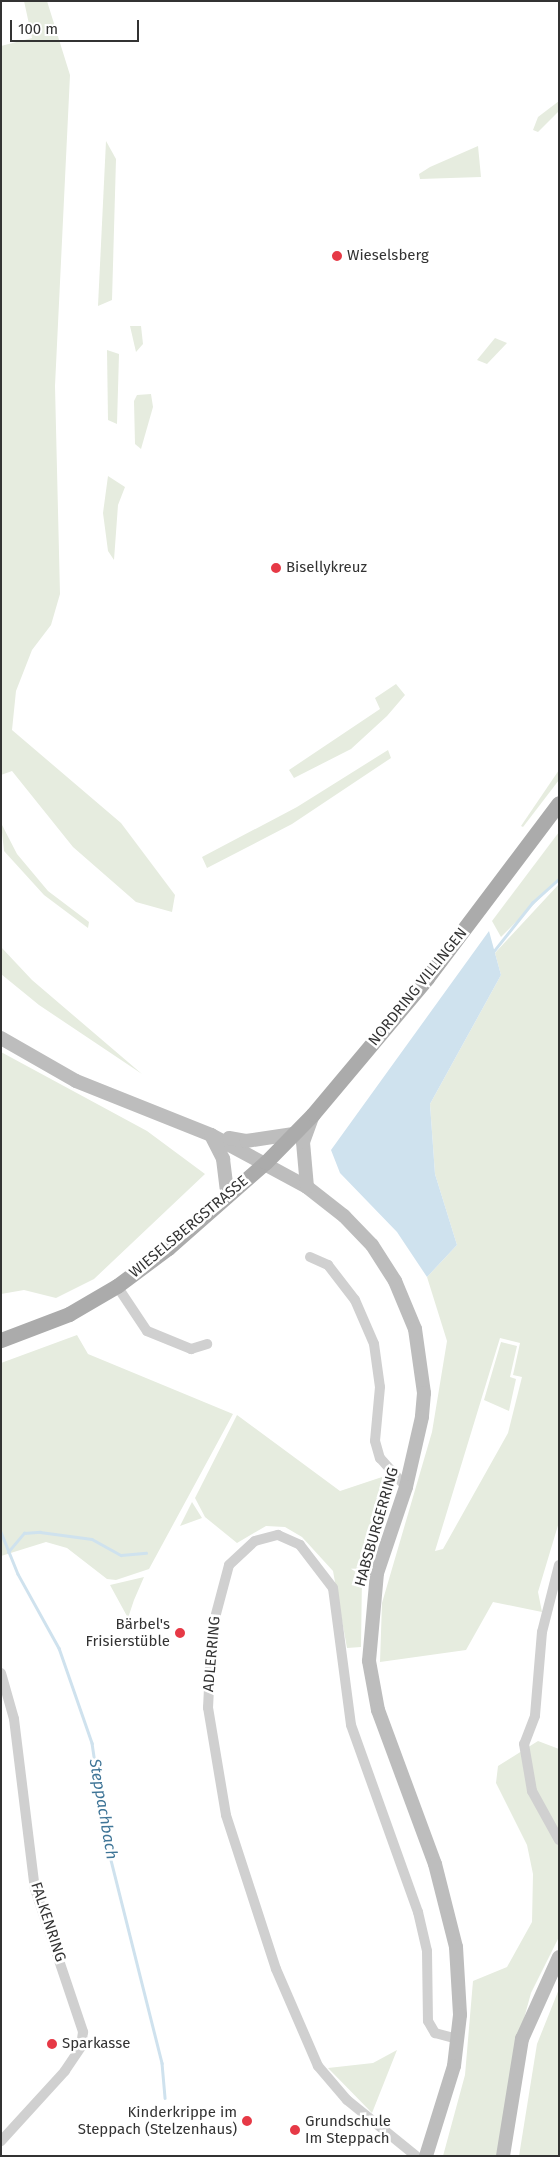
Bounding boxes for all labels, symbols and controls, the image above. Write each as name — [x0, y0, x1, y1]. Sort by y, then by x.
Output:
scale bar — [12, 10, 141, 42]
text: 100 m — [18, 20, 58, 38]
place label: Wieselsberg — [347, 247, 429, 265]
marker: Wieselsberg — [331, 250, 343, 262]
place label: Bisellykreuz — [286, 559, 367, 577]
marker: Bisellykreuz — [270, 562, 282, 574]
street label: NORDRING VILLINGEN — [365, 924, 471, 1050]
street label: WIESELSBERGSTRASSE — [126, 1172, 252, 1282]
street label: HABSBURGERRING — [351, 1465, 403, 1589]
place label: Bärbel's Frisierstüble — [86, 1615, 170, 1650]
street label: ADLERRING — [200, 1615, 224, 1693]
marker: Bärbel's Frisierstüble — [174, 1627, 186, 1639]
water label: Steppachbach — [85, 1757, 121, 1861]
street label: FALKENRING — [27, 1880, 69, 1964]
place label: Sparkasse — [62, 2035, 130, 2053]
marker: Sparkasse — [46, 2038, 58, 2050]
place label: Kinderkrippe im Steppach (Stelzenhaus) — [78, 2103, 237, 2138]
place label: Grundschule Im Steppach — [305, 2112, 391, 2147]
marker: Kinderkrippe im Steppach (Stelzenhaus) — [241, 2115, 253, 2127]
marker: Grundschule Im Steppach — [289, 2124, 301, 2136]

